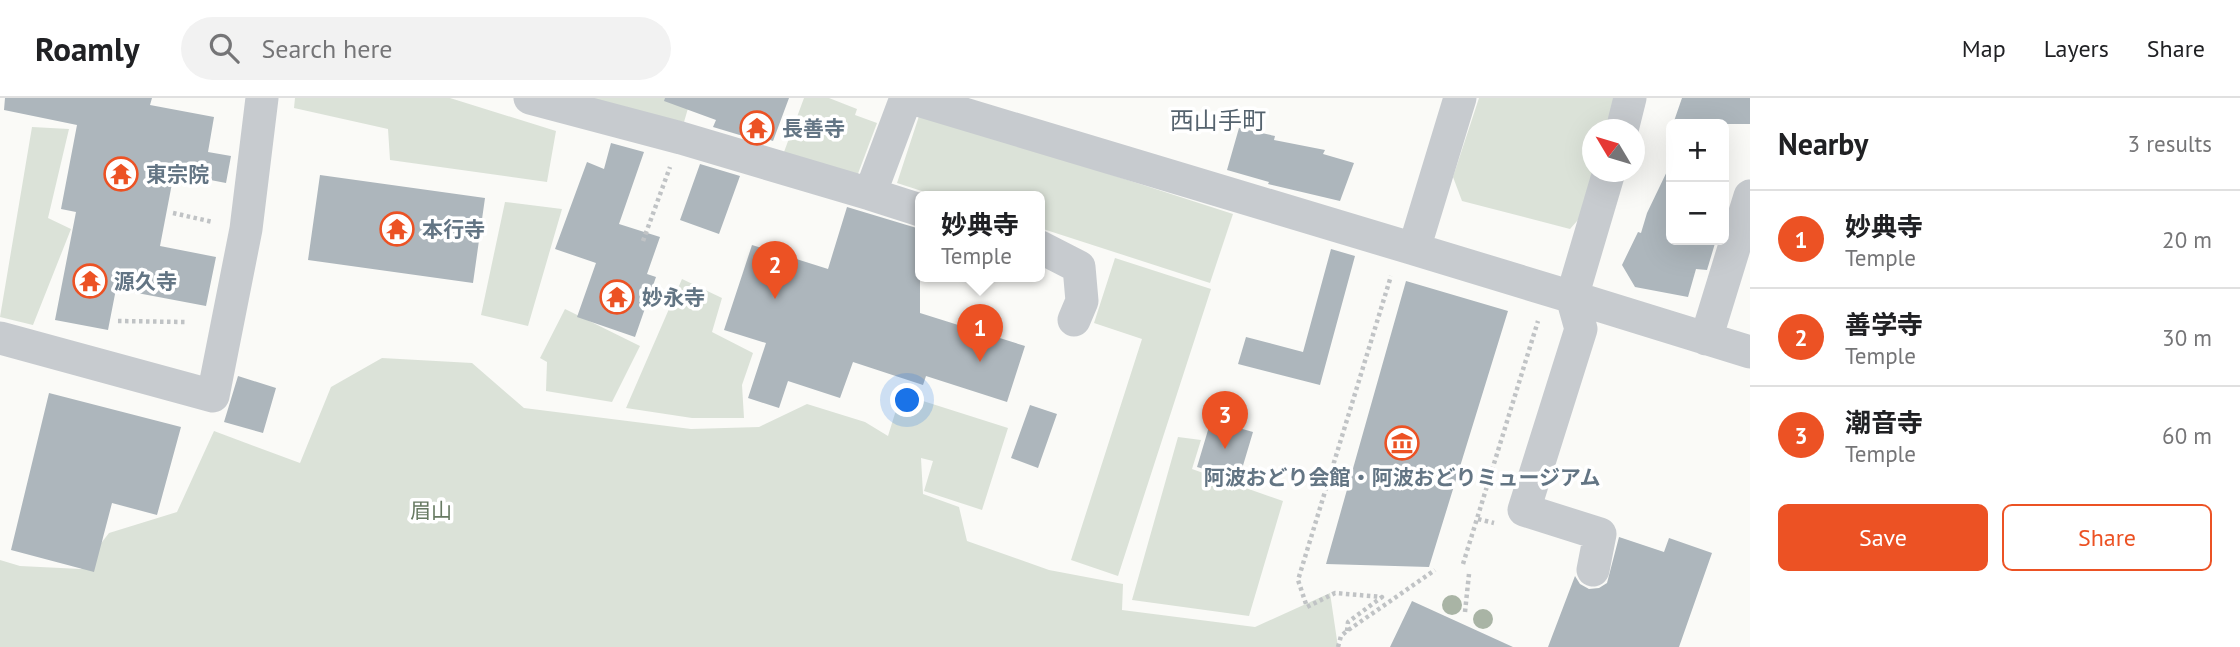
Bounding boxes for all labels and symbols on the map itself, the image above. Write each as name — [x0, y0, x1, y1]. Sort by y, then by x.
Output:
district label: 西山手町 — [1170, 105, 1266, 136]
temple icon: 長善寺 — [738, 109, 776, 147]
place label: 長善寺 — [782, 115, 845, 142]
north arrow — [1582, 119, 1645, 182]
temple icon: 東宗院 — [102, 155, 140, 193]
place label: 東宗院 — [146, 161, 209, 188]
temple icon: 本行寺 — [378, 210, 416, 248]
place label: 本行寺 — [422, 216, 485, 243]
pin: 2 — [752, 241, 798, 299]
temple icon: 源久寺 — [71, 262, 109, 300]
place label: 源久寺 — [114, 268, 177, 295]
temple icon: 妙永寺 — [598, 278, 636, 316]
place label: 妙永寺 — [642, 284, 705, 311]
pin: 1 — [957, 304, 1003, 362]
your location — [890, 383, 924, 417]
pin: 3 — [1202, 391, 1248, 449]
museum icon: 阿波おどり会館・阿波おどりミュージアム — [1383, 424, 1421, 462]
place label: 阿波おどり会館・阿波おどりミュージアム — [1203, 464, 1601, 491]
park label: 眉山 — [410, 497, 452, 524]

